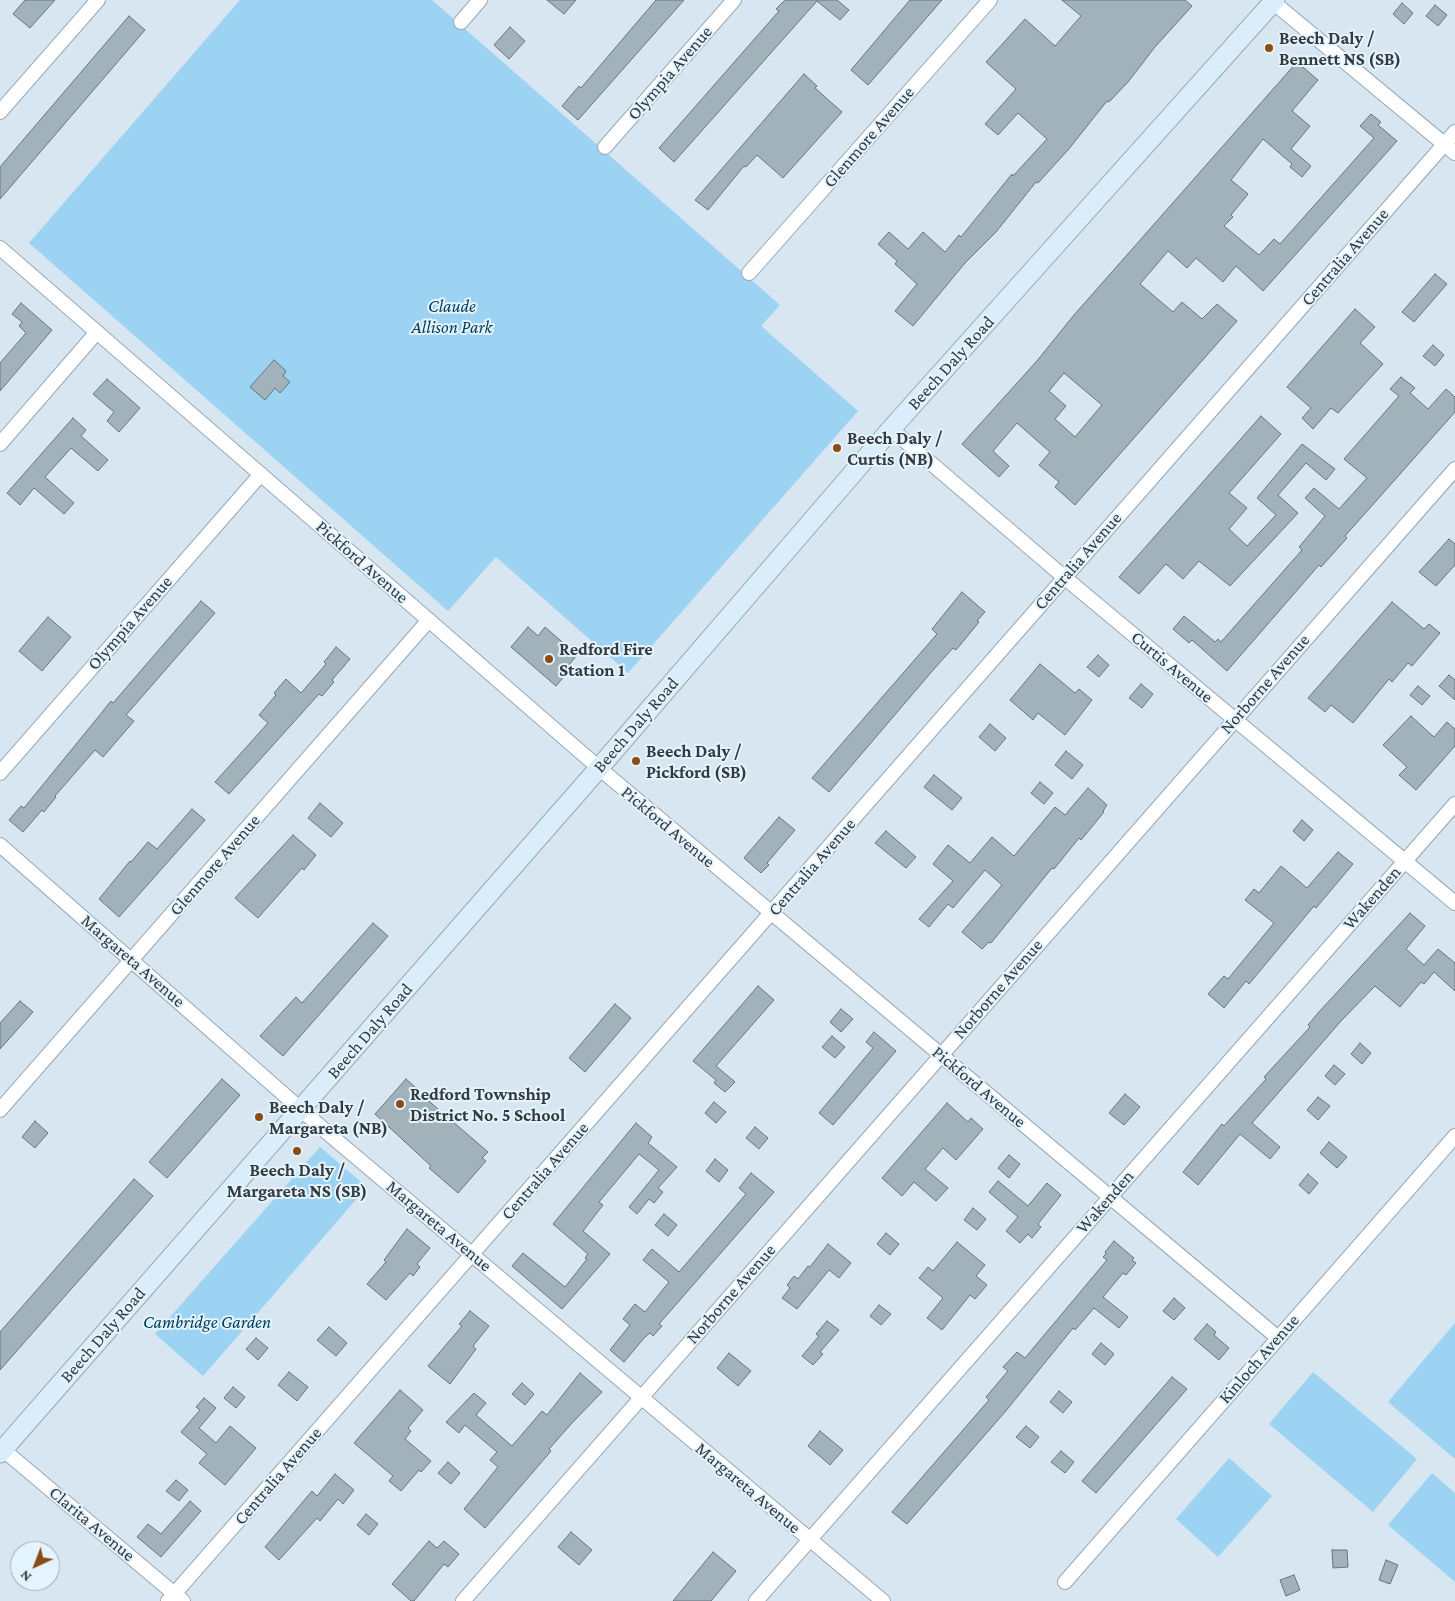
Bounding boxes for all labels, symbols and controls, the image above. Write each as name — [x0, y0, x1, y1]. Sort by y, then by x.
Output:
street label: Olympia Avenue — [623, 21, 717, 125]
place label: Beech Daly / Bennett NS (SB) — [1279, 27, 1401, 70]
marker: Beech Daly / Bennett NS (SB) — [1263, 42, 1275, 54]
street label: Glenmore Avenue — [819, 82, 919, 192]
street label: Centralia Avenue — [1297, 204, 1393, 310]
park label: Claude Allison Park — [412, 295, 492, 338]
street label: Beech Daly Road — [903, 311, 999, 415]
place label: Beech Daly / Curtis (NB) — [847, 427, 942, 469]
marker: Beech Daly / Curtis (NB) — [831, 442, 843, 454]
street label: Centralia Avenue — [1030, 508, 1126, 614]
street label: Pickford Avenue — [311, 516, 413, 608]
street label: Olympia Avenue — [83, 571, 177, 675]
street label: Curtis Avenue — [1127, 626, 1217, 708]
street label: Norborne Avenue — [1216, 630, 1314, 738]
place label: Redford Fire Station 1 — [559, 638, 653, 681]
marker: Redford Fire Station 1 — [543, 653, 555, 665]
street label: Beech Daly Road — [589, 673, 683, 777]
place label: Beech Daly / Pickford (SB) — [646, 740, 747, 782]
marker: Beech Daly / Pickford (SB) — [630, 755, 642, 767]
street label: Pickford Avenue — [617, 782, 719, 872]
street label: Glenmore Avenue — [165, 810, 265, 920]
street label: Centralia Avenue — [764, 814, 860, 920]
street label: Wakenden — [1339, 862, 1405, 934]
street label: Margareta Avenue — [77, 910, 189, 1012]
street label: Norborne Avenue — [949, 935, 1047, 1043]
street label: Beech Daly Road — [323, 979, 417, 1083]
street label: Pickford Avenue — [928, 1042, 1030, 1132]
place label: Redford Township District No. 5 School — [410, 1083, 565, 1126]
place label: Beech Daly / Margareta (NB) — [269, 1096, 388, 1138]
marker: Redford Township District No. 5 School — [394, 1098, 406, 1110]
marker: Beech Daly / Margareta (NB) — [253, 1111, 265, 1123]
street label: Centralia Avenue — [497, 1118, 593, 1224]
marker: Beech Daly / Margareta NS (SB) — [291, 1145, 303, 1157]
place label: Beech Daly / Margareta NS (SB) — [227, 1159, 367, 1202]
street label: Wakenden — [1072, 1166, 1138, 1238]
street label: Margareta Avenue — [382, 1176, 496, 1276]
street label: Norborne Avenue — [682, 1240, 780, 1348]
street label: Beech Daly Road — [56, 1283, 150, 1387]
street label: Kinloch Avenue — [1214, 1310, 1304, 1408]
park label: Cambridge Garden — [143, 1311, 271, 1333]
street label: Centralia Avenue — [230, 1423, 326, 1529]
street label: Margareta Avenue — [691, 1438, 805, 1538]
street label: Clarita Avenue — [45, 1482, 139, 1566]
north arrow — [10, 1541, 60, 1591]
text: N — [17, 1567, 34, 1585]

